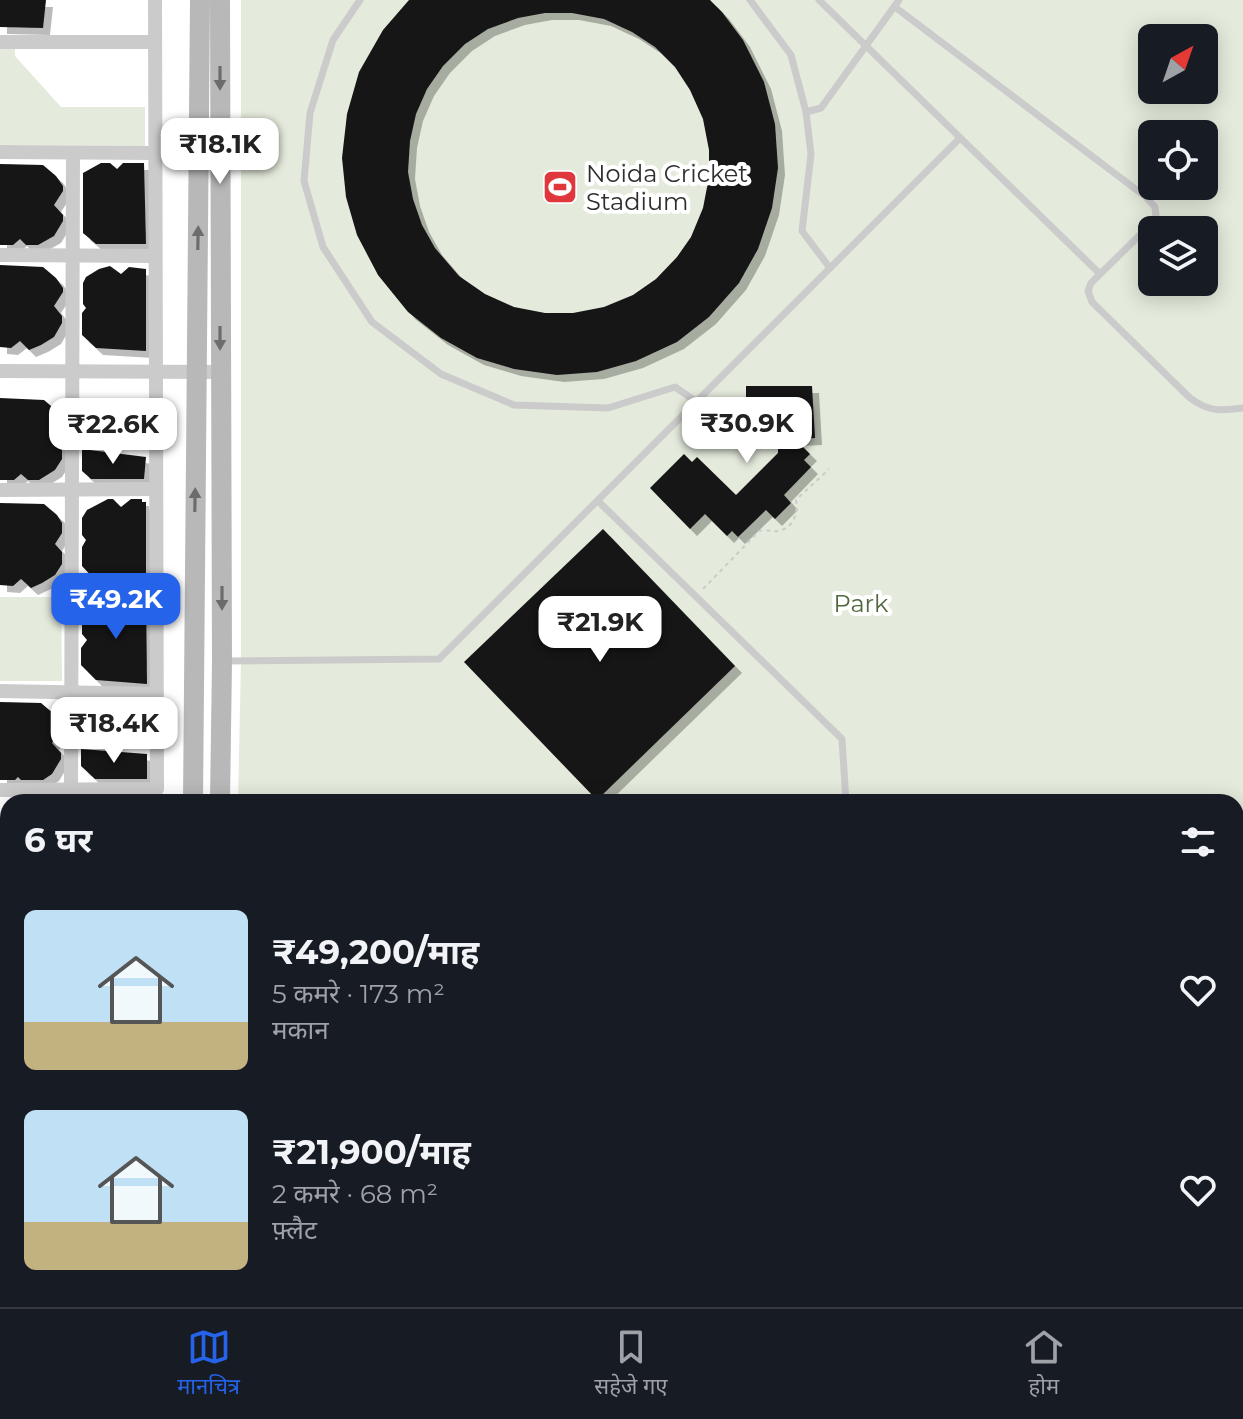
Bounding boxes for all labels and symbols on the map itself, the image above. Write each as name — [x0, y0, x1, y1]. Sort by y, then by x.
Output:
north arrow — [1138, 24, 1218, 104]
one-way arrow — [214, 66, 226, 91]
pin: ₹18.1K — [155, 118, 285, 186]
place label: Noida Cricket Stadium — [586, 159, 748, 216]
sports icon: Noida Cricket Stadium — [541, 168, 579, 206]
one-way arrow — [192, 225, 204, 250]
one-way arrow — [214, 326, 226, 351]
pin: ₹30.9K — [682, 397, 812, 465]
pin: ₹22.6K — [48, 398, 178, 466]
one-way arrow — [189, 487, 202, 512]
pin: ₹49.2K — [51, 573, 181, 641]
one-way arrow — [216, 586, 228, 611]
park label: Park — [834, 589, 889, 618]
pin: ₹21.9K — [535, 596, 665, 664]
pin: ₹18.4K — [49, 697, 179, 765]

